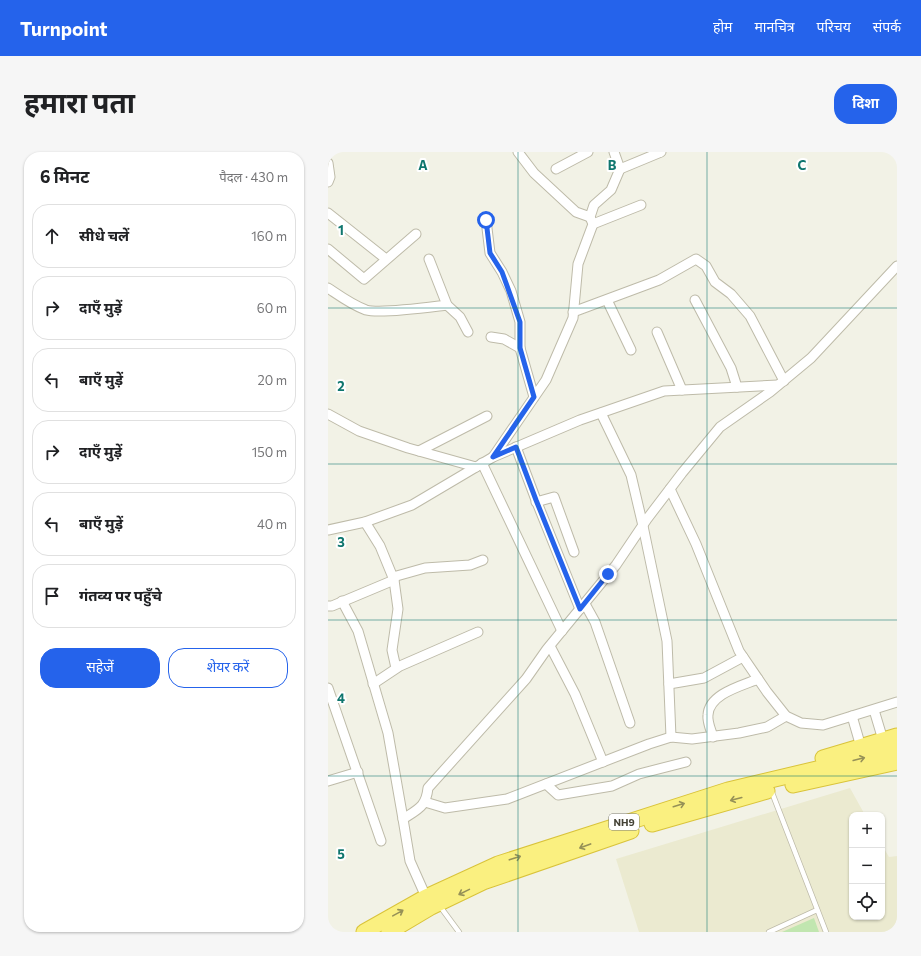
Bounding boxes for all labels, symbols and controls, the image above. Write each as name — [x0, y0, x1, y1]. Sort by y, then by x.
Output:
text: Turnpoint — [20, 17, 108, 40]
text: होम — [713, 18, 732, 35]
text: मानचित्र — [754, 18, 795, 35]
text: परिचय — [817, 18, 851, 35]
text: संपर्क — [873, 18, 901, 35]
button: दिशा — [834, 84, 897, 124]
text: हमारा पता — [24, 85, 135, 119]
text: A — [418, 157, 428, 173]
text: B — [608, 157, 617, 173]
text: C — [798, 157, 807, 173]
text: 6 मिनट — [40, 166, 89, 187]
text: पैदल · 430 m — [219, 169, 288, 185]
route start — [477, 211, 495, 229]
text: 1 — [338, 222, 344, 238]
icon: ahead — [41, 225, 63, 247]
text: सीधे चलें — [79, 226, 129, 244]
text: 160 m — [251, 228, 287, 244]
icon: right — [41, 297, 63, 319]
text: दाएँ मुड़ें — [79, 298, 122, 316]
text: 60 m — [257, 300, 287, 316]
icon: left — [41, 369, 63, 391]
text: बाएँ मुड़ें — [79, 370, 123, 388]
text: 20 m — [258, 372, 287, 388]
text: 2 — [337, 378, 345, 394]
icon: right — [41, 441, 63, 463]
text: दाएँ मुड़ें — [79, 442, 122, 460]
text: 150 m — [252, 444, 287, 460]
icon: left — [41, 513, 63, 535]
text: बाएँ मुड़ें — [79, 514, 123, 532]
text: 40 m — [257, 516, 287, 532]
text: 3 — [337, 534, 345, 550]
route end — [599, 565, 617, 583]
icon: arrive — [41, 585, 63, 607]
text: गंतव्य पर पहुँचे — [79, 586, 162, 604]
button: सहेजें — [40, 648, 160, 688]
button: शेयर करें — [168, 648, 288, 688]
text: 4 — [337, 690, 345, 706]
one-way arrow — [852, 755, 865, 762]
one-way arrow — [730, 796, 743, 803]
one-way arrow — [672, 800, 684, 808]
map controls — [849, 812, 885, 920]
button: + — [849, 812, 885, 848]
road number: NH9 — [609, 814, 639, 830]
one-way arrow — [580, 843, 592, 851]
text: 5 — [337, 846, 345, 862]
button: − — [849, 848, 885, 884]
one-way arrow — [509, 854, 522, 861]
button: locate — [849, 884, 885, 920]
one-way arrow — [458, 889, 470, 896]
one-way arrow — [391, 908, 403, 916]

